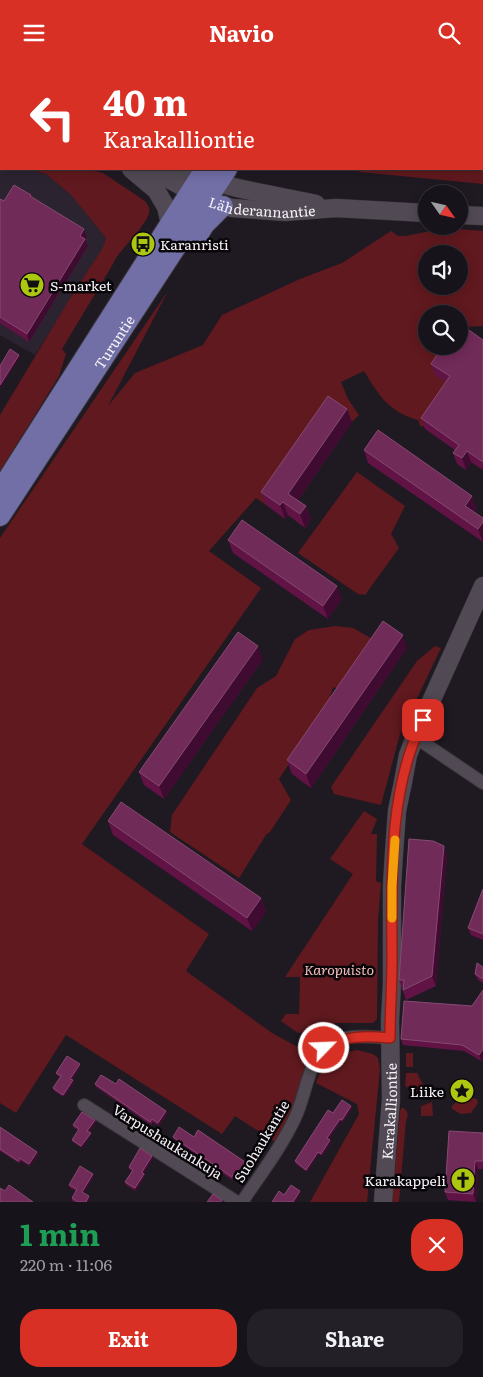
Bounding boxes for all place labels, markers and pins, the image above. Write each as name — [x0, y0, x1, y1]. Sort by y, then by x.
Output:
bus stop icon: Karanristi — [130, 231, 156, 257]
place label: Karanristi — [160, 234, 229, 254]
supermarket icon: S-market — [19, 272, 45, 298]
place label: S-market — [50, 275, 112, 295]
pin — [402, 699, 444, 741]
place icon: Liike — [449, 1078, 475, 1104]
place label: Liike — [410, 1081, 444, 1101]
church icon: Karakappeli — [450, 1167, 476, 1193]
place label: Karakappeli — [365, 1170, 446, 1190]

